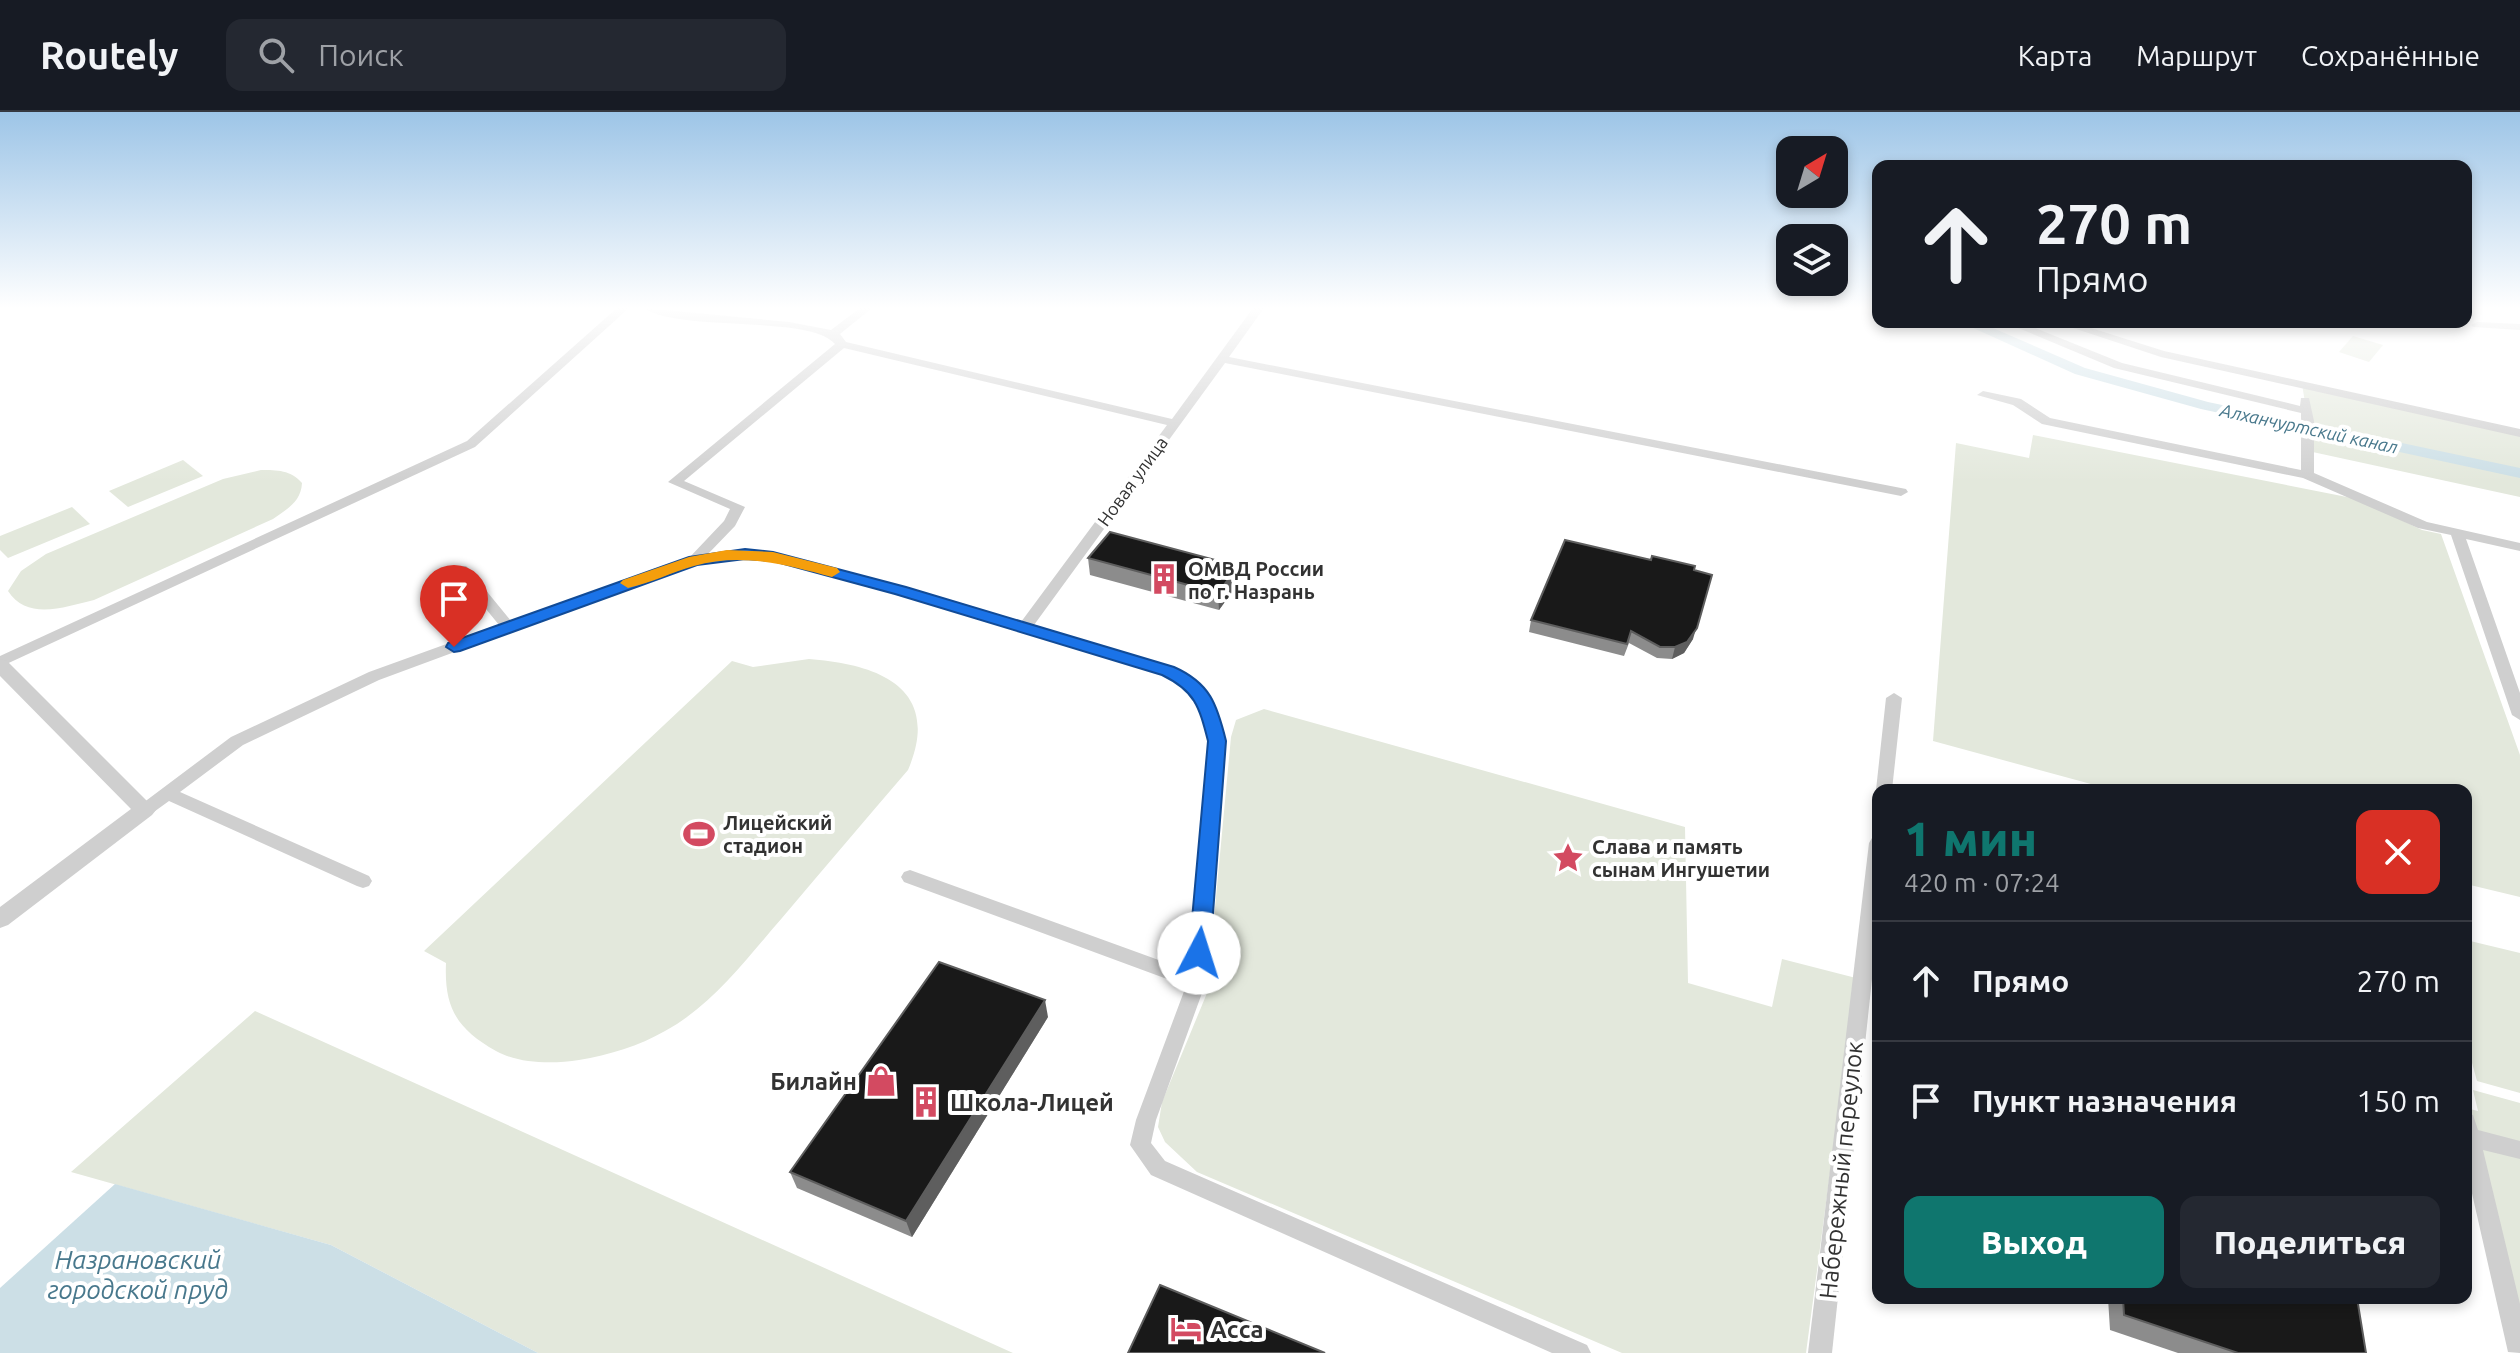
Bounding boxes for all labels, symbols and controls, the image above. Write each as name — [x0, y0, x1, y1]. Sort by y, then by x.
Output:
search box — [226, 19, 786, 91]
icon: search — [254, 33, 298, 77]
text: Routely — [40, 34, 178, 76]
text: Поиск — [318, 38, 404, 72]
text: Карта — [2018, 40, 2092, 71]
text: Маршрут — [2136, 40, 2257, 71]
text: Сохранённые — [2301, 40, 2480, 71]
north arrow — [1776, 136, 1848, 208]
map controls — [1776, 136, 1848, 296]
icon: ahead — [1904, 192, 2008, 296]
text: 270 m — [2036, 192, 2192, 255]
button: layers — [1776, 224, 1848, 296]
text: Прямо — [2036, 258, 2149, 299]
water label: Алханчуртский канал — [2217, 399, 2400, 457]
street label: Новая улица — [1093, 433, 1171, 529]
place label: ОМВД России по г. Назрань — [1188, 557, 1324, 603]
building icon: ОМВД России по г. Назрань — [1147, 562, 1181, 596]
pin — [420, 565, 488, 647]
icon: arrive — [432, 577, 476, 621]
button: close — [2356, 810, 2440, 894]
place label: Лицейский стадион — [723, 811, 832, 857]
text: 1 мин — [1904, 811, 2037, 865]
sports icon: Лицейский стадион — [682, 817, 716, 851]
place label: Слава и память сынам Ингушетии — [1592, 835, 1770, 881]
place icon: Слава и память сынам Ингушетии — [1551, 841, 1585, 875]
text: 420 m · 07:24 — [1904, 868, 2060, 897]
position arrow — [1157, 911, 1241, 995]
icon: ahead — [1904, 959, 1948, 1003]
text: Прямо — [1972, 964, 2069, 998]
text: 270 m — [2356, 964, 2440, 998]
street label: Набережный переулок — [1814, 1040, 1868, 1300]
shop icon: Билайн — [864, 1064, 898, 1098]
place label: Билайн — [770, 1068, 857, 1095]
icon: arrive — [1904, 1079, 1948, 1123]
text: Пункт назначения — [1972, 1084, 2237, 1118]
text: 150 m — [2356, 1084, 2440, 1118]
building icon: Школа-Лицей — [909, 1085, 943, 1119]
place label: Школа-Лицей — [950, 1089, 1114, 1116]
button: Выход — [1904, 1196, 2164, 1288]
button: Поделиться — [2180, 1196, 2440, 1288]
water label: Назрановский городской пруд — [48, 1245, 228, 1304]
hotel icon: Асса — [1169, 1312, 1203, 1346]
place label: Асса — [1210, 1316, 1263, 1343]

